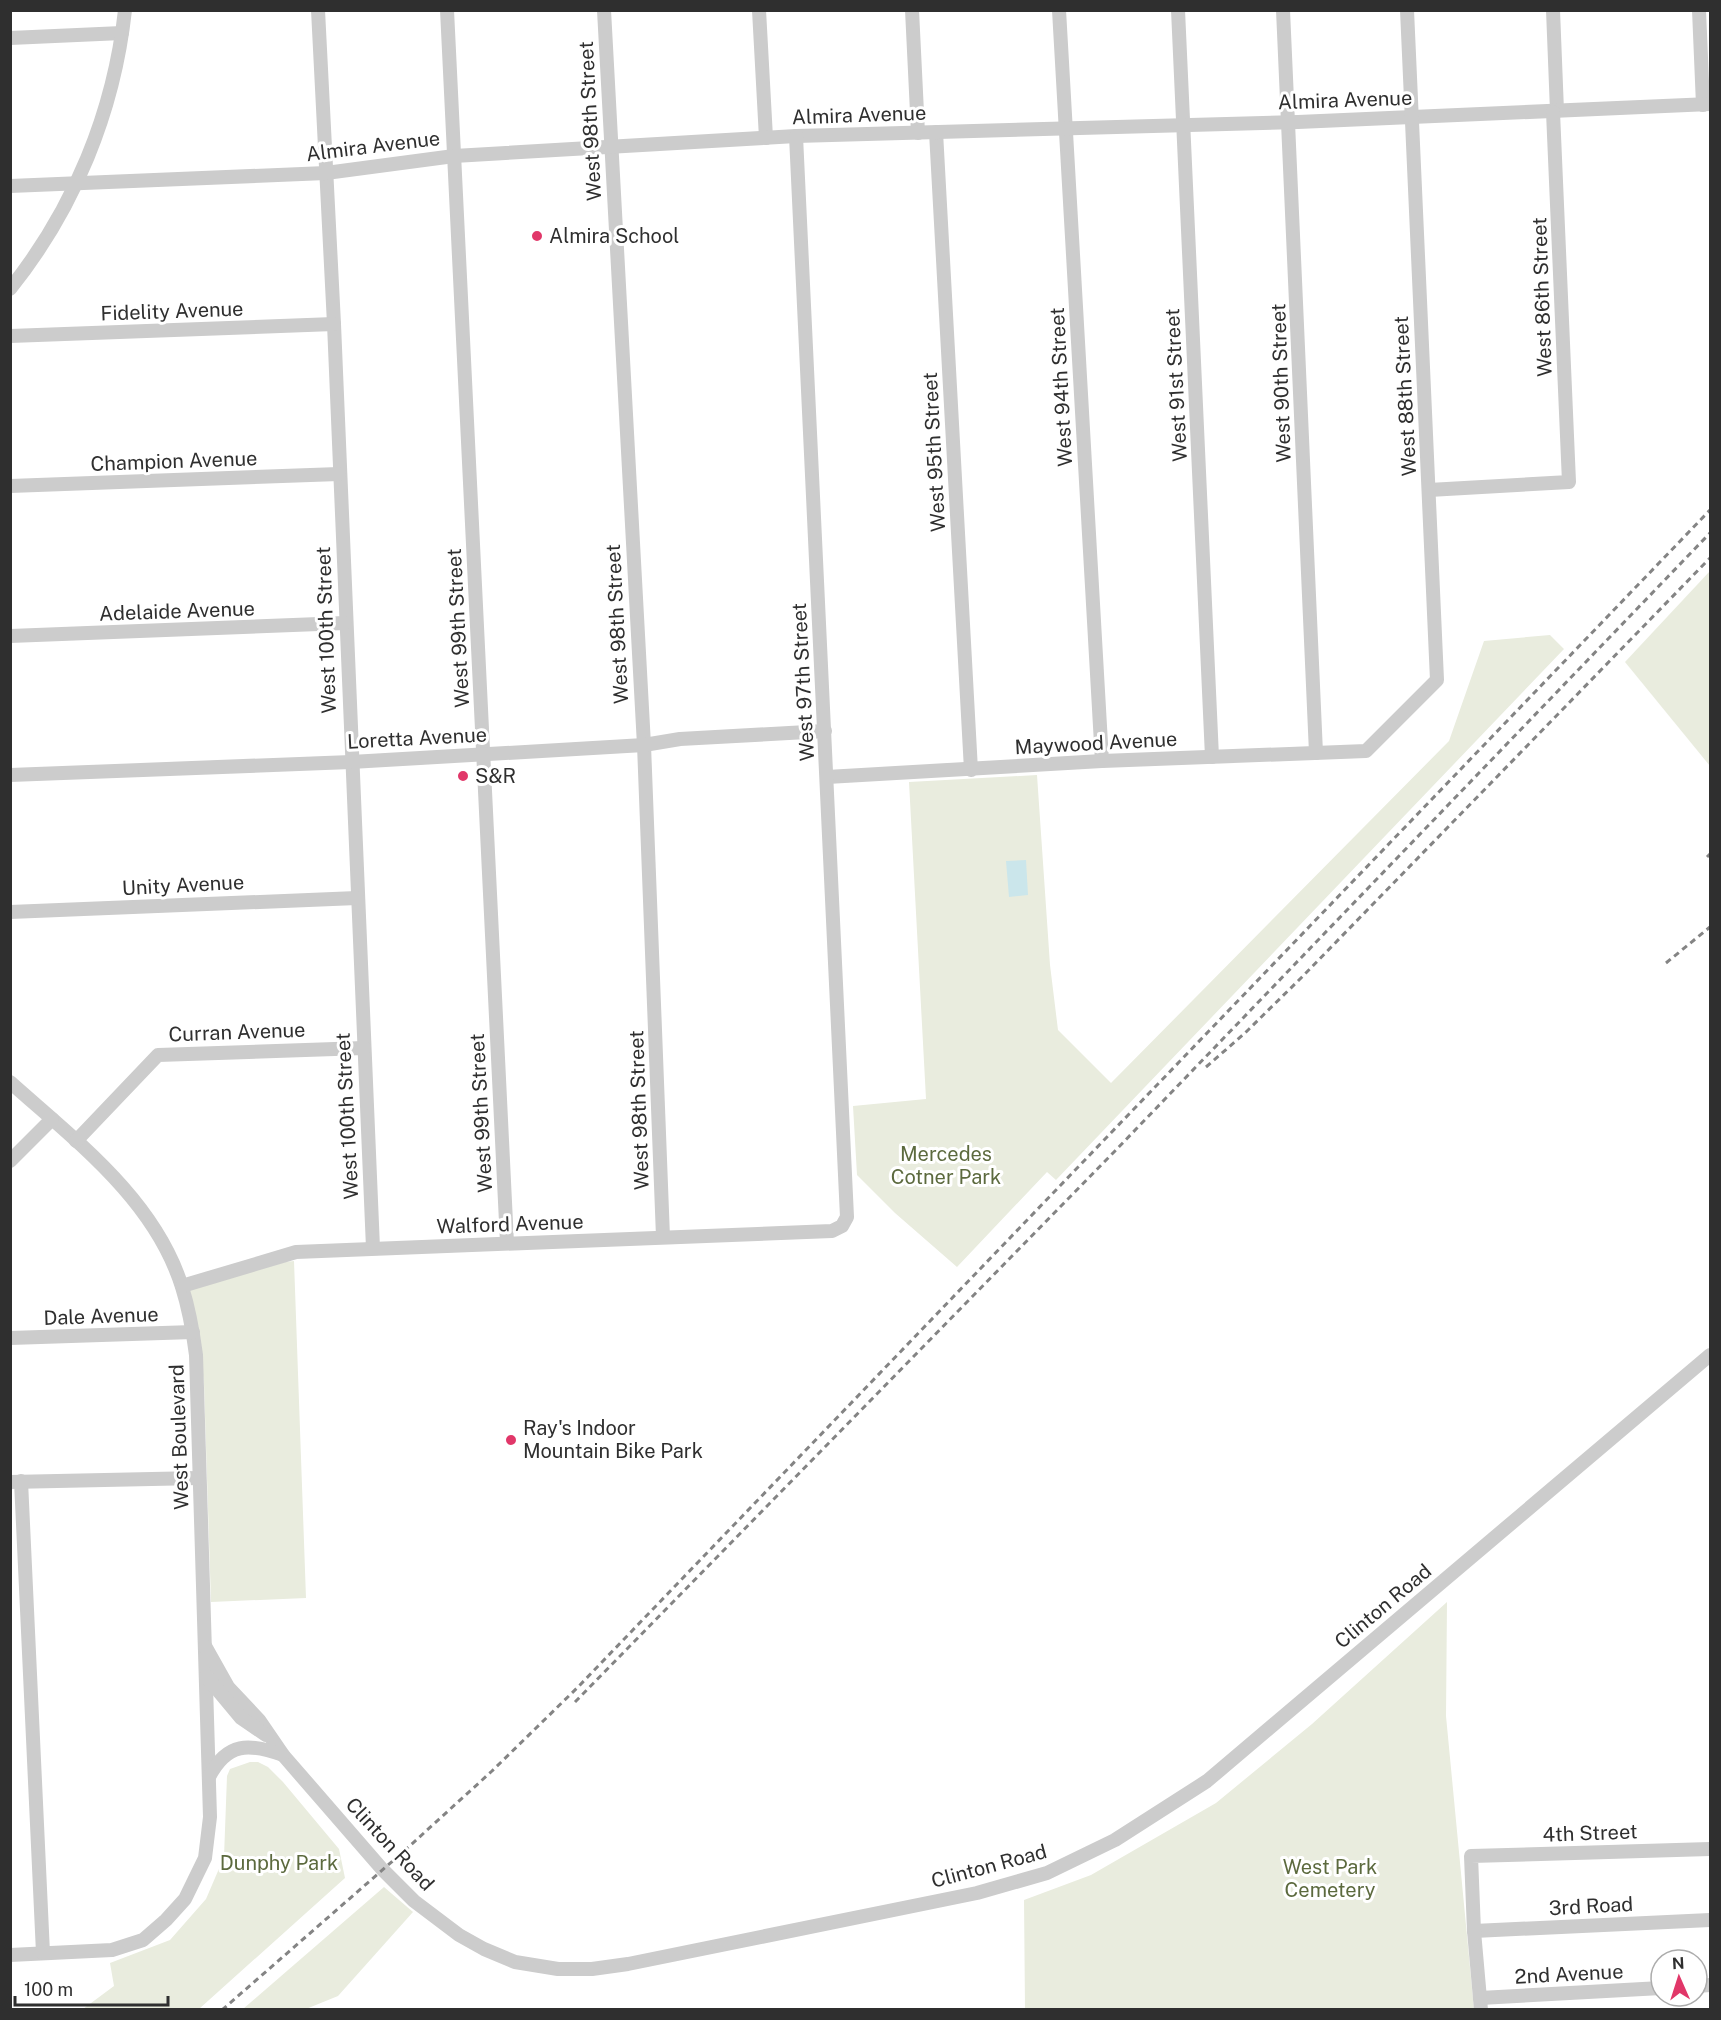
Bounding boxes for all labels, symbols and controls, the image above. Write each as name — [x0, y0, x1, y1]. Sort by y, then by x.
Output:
street label: West 98th Street — [574, 41, 606, 201]
street label: Almira Avenue — [1277, 86, 1413, 114]
street label: Almira Avenue — [791, 101, 927, 129]
street label: Almira Avenue — [305, 126, 441, 166]
street label: West 86th Street — [1527, 217, 1557, 377]
place label: Almira School — [549, 224, 679, 248]
marker: Almira School — [530, 229, 544, 243]
street label: Fidelity Avenue — [100, 297, 244, 325]
street label: West 90th Street — [1266, 303, 1296, 463]
street label: West 94th Street — [1045, 307, 1077, 467]
street label: West 91st Street — [1160, 308, 1192, 462]
street label: West 88th Street — [1389, 315, 1421, 477]
street label: West 95th Street — [918, 372, 950, 532]
street label: Champion Avenue — [90, 446, 258, 476]
street label: West 98th Street — [601, 544, 633, 704]
street label: West 100th Street — [311, 546, 341, 714]
street label: West 99th Street — [442, 548, 474, 708]
street label: Adelaide Avenue — [99, 596, 255, 626]
street label: West 97th Street — [787, 602, 819, 762]
street label: Loretta Avenue — [346, 722, 488, 754]
street label: Maywood Avenue — [1014, 727, 1178, 759]
place label: S&R — [475, 764, 516, 788]
marker: S&R — [456, 769, 470, 783]
street label: Unity Avenue — [121, 870, 245, 900]
street label: Curran Avenue — [168, 1018, 306, 1046]
street label: West 98th Street — [624, 1030, 654, 1190]
street label: West 100th Street — [331, 1032, 363, 1200]
street label: West 99th Street — [465, 1033, 497, 1193]
park label: Mercedes Cotner Park — [891, 1142, 1001, 1189]
street label: Walford Avenue — [436, 1209, 584, 1239]
street label: Dale Avenue — [43, 1302, 159, 1330]
street label: West Boulevard — [164, 1364, 194, 1510]
place label: Ray's Indoor Mountain Bike Park — [523, 1416, 703, 1463]
marker: Ray's Indoor Mountain Bike Park — [504, 1433, 518, 1447]
street label: Clinton Road — [1330, 1559, 1436, 1653]
street label: Clinton Road — [341, 1792, 439, 1896]
street label: 4th Street — [1542, 1819, 1638, 1847]
street label: Clinton Road — [929, 1839, 1049, 1893]
park label: Dunphy Park — [220, 1851, 338, 1875]
park label: West Park Cemetery — [1283, 1855, 1377, 1902]
street label: 3rd Road — [1548, 1892, 1634, 1920]
north arrow — [1649, 1948, 1709, 2008]
text: N — [1671, 1954, 1685, 1973]
street label: 2nd Avenue — [1514, 1959, 1624, 1989]
scale bar — [15, 1969, 168, 2007]
text: 100 m — [24, 1979, 73, 2000]

